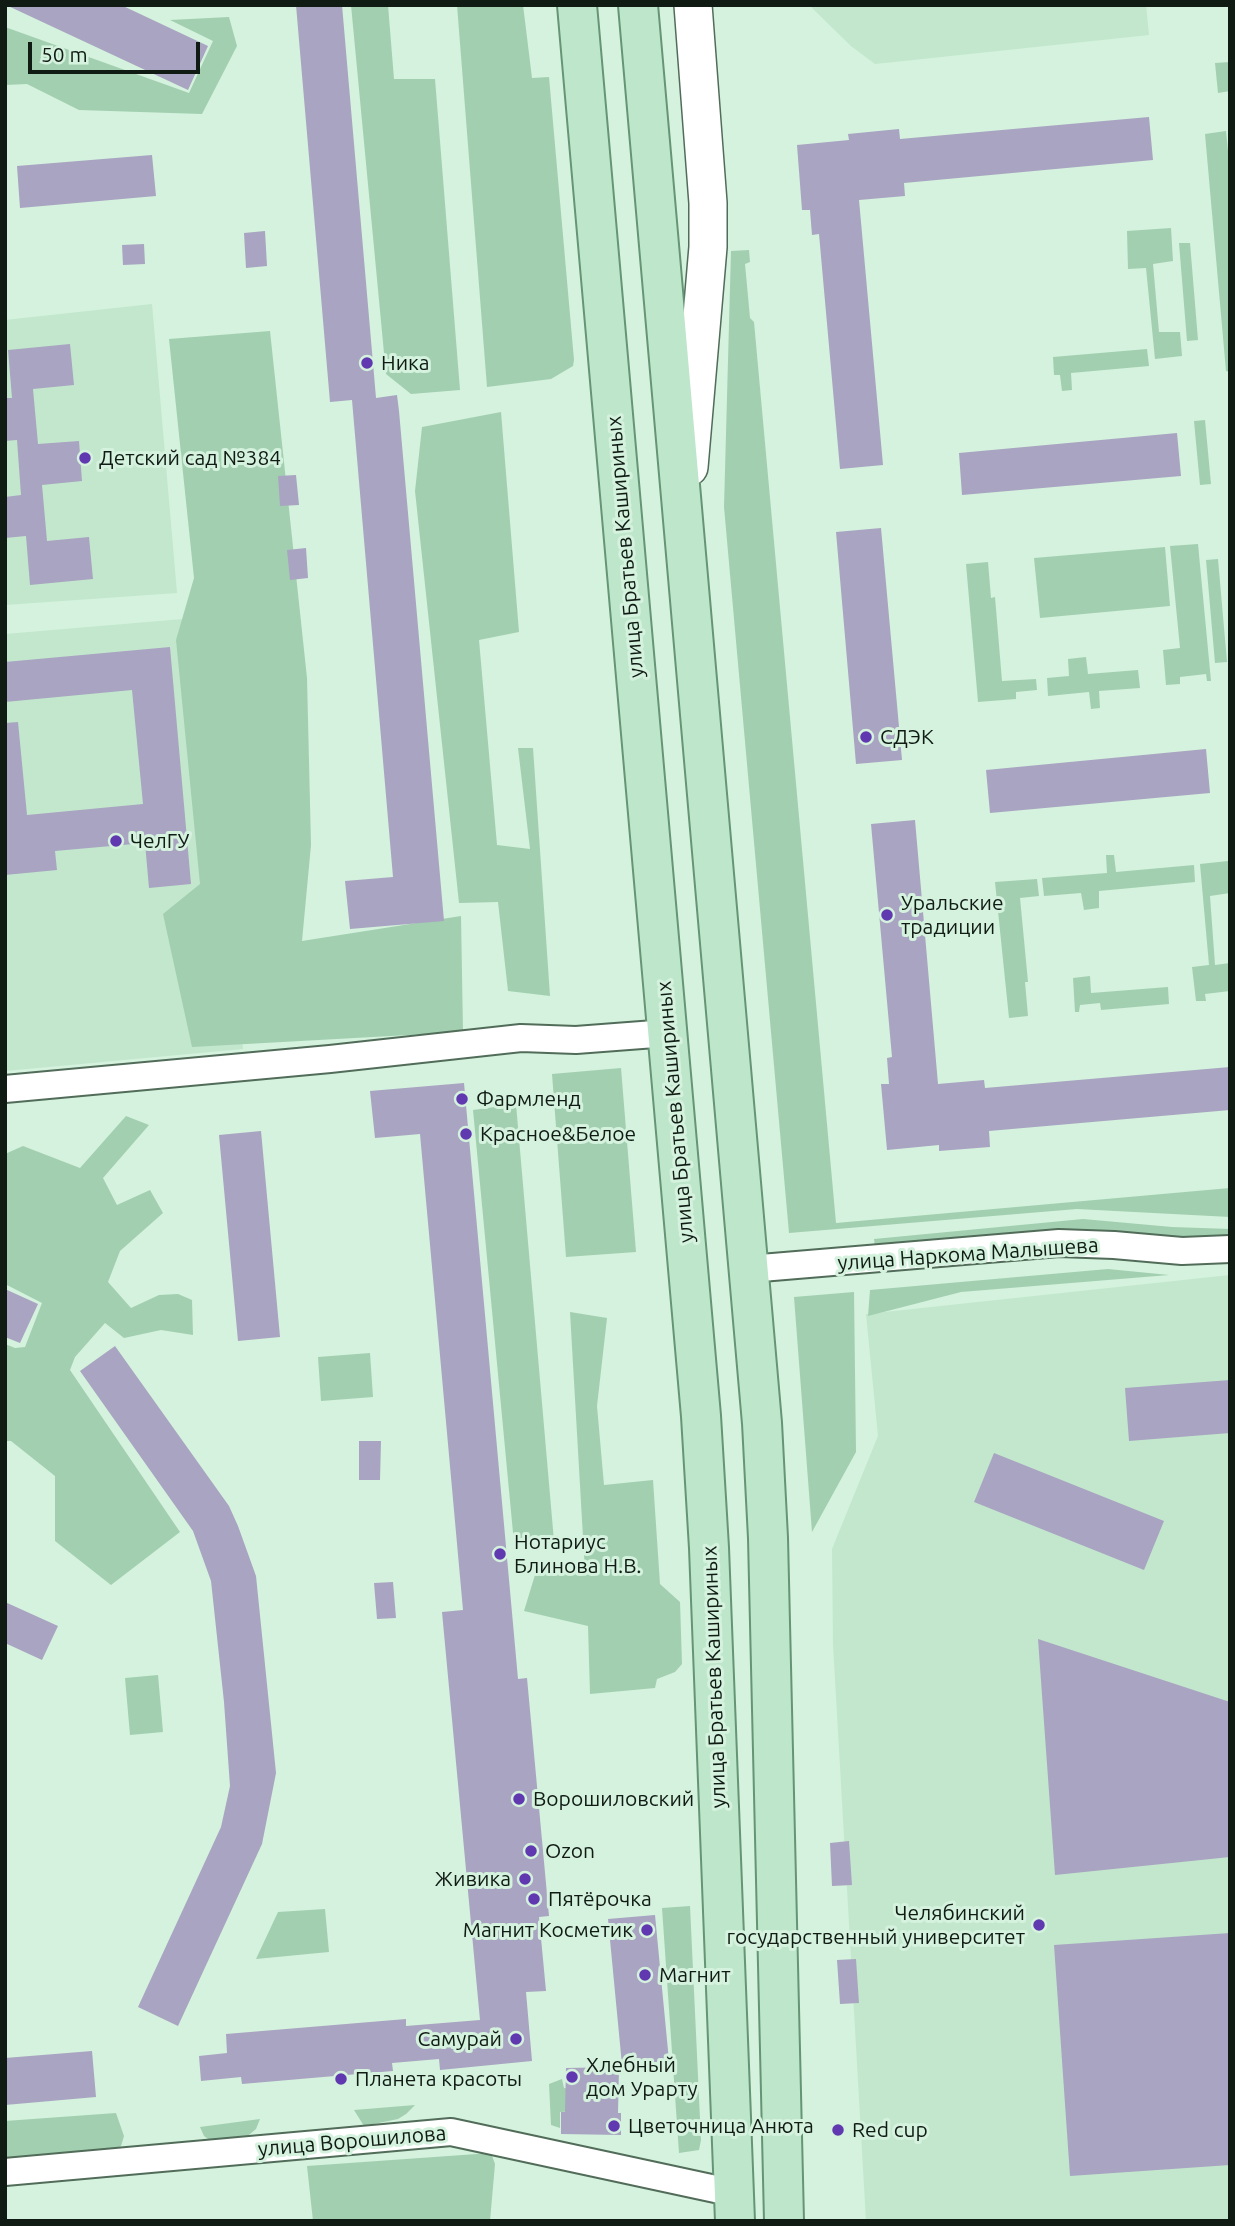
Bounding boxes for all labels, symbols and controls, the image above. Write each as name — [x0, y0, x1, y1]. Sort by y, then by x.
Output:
scale bar — [32, 28, 203, 72]
text: 50 m — [41, 42, 88, 66]
place label: Ника — [381, 350, 430, 376]
marker: Ника — [359, 355, 375, 371]
street label: улица Братьев Кашириных — [601, 415, 649, 679]
place label: Детский сад №384 — [99, 445, 281, 471]
marker: Детский сад №384 — [77, 450, 93, 466]
place label: СДЭК — [880, 724, 934, 750]
marker: СДЭК — [858, 729, 874, 745]
place label: ЧелГУ — [130, 828, 189, 854]
marker: ЧелГУ — [108, 833, 124, 849]
place label: Уральские традиции — [901, 890, 1003, 940]
marker: Уральские традиции — [879, 907, 895, 923]
street label: улица Братьев Кашириных — [651, 980, 699, 1244]
place label: Фармленд — [476, 1086, 581, 1112]
marker: Фармленд — [454, 1091, 470, 1107]
place label: Красное&Белое — [480, 1121, 636, 1147]
marker: Красное&Белое — [458, 1126, 474, 1142]
street label: улица Наркома Малышева — [837, 1232, 1099, 1276]
place label: Нотариус Блинова Н.В. — [514, 1529, 641, 1579]
street label: улица Братьев Кашириных — [697, 1545, 731, 1809]
marker: Нотариус Блинова Н.В. — [492, 1546, 508, 1562]
place label: Ворошиловский — [533, 1786, 694, 1812]
marker: Ворошиловский — [511, 1791, 527, 1807]
place label: Ozon — [545, 1838, 595, 1864]
marker: Ozon — [523, 1843, 539, 1859]
place label: Живика — [435, 1866, 511, 1892]
marker: Живика — [517, 1871, 533, 1887]
place label: Пятёрочка — [548, 1886, 652, 1912]
marker: Пятёрочка — [526, 1891, 542, 1907]
place label: Челябинский государственный университет — [726, 1900, 1025, 1950]
place label: Магнит Косметик — [463, 1917, 633, 1943]
marker: Челябинский государственный университет — [1031, 1917, 1047, 1933]
marker: Магнит Косметик — [639, 1922, 655, 1938]
place label: Магнит — [659, 1962, 731, 1988]
marker: Магнит — [637, 1967, 653, 1983]
place label: Самурай — [417, 2026, 502, 2052]
marker: Самурай — [508, 2031, 524, 2047]
place label: Хлебный дом Урарту — [586, 2052, 698, 2102]
place label: Планета красоты — [355, 2066, 522, 2092]
marker: Хлебный дом Урарту — [564, 2069, 580, 2085]
marker: Планета красоты — [333, 2071, 349, 2087]
place label: Цветочница Анюта — [628, 2113, 814, 2139]
place label: Red cup — [852, 2117, 928, 2143]
marker: Цветочница Анюта — [606, 2118, 622, 2134]
street label: улица Ворошилова — [257, 2120, 447, 2162]
marker: Red cup — [830, 2122, 846, 2138]

